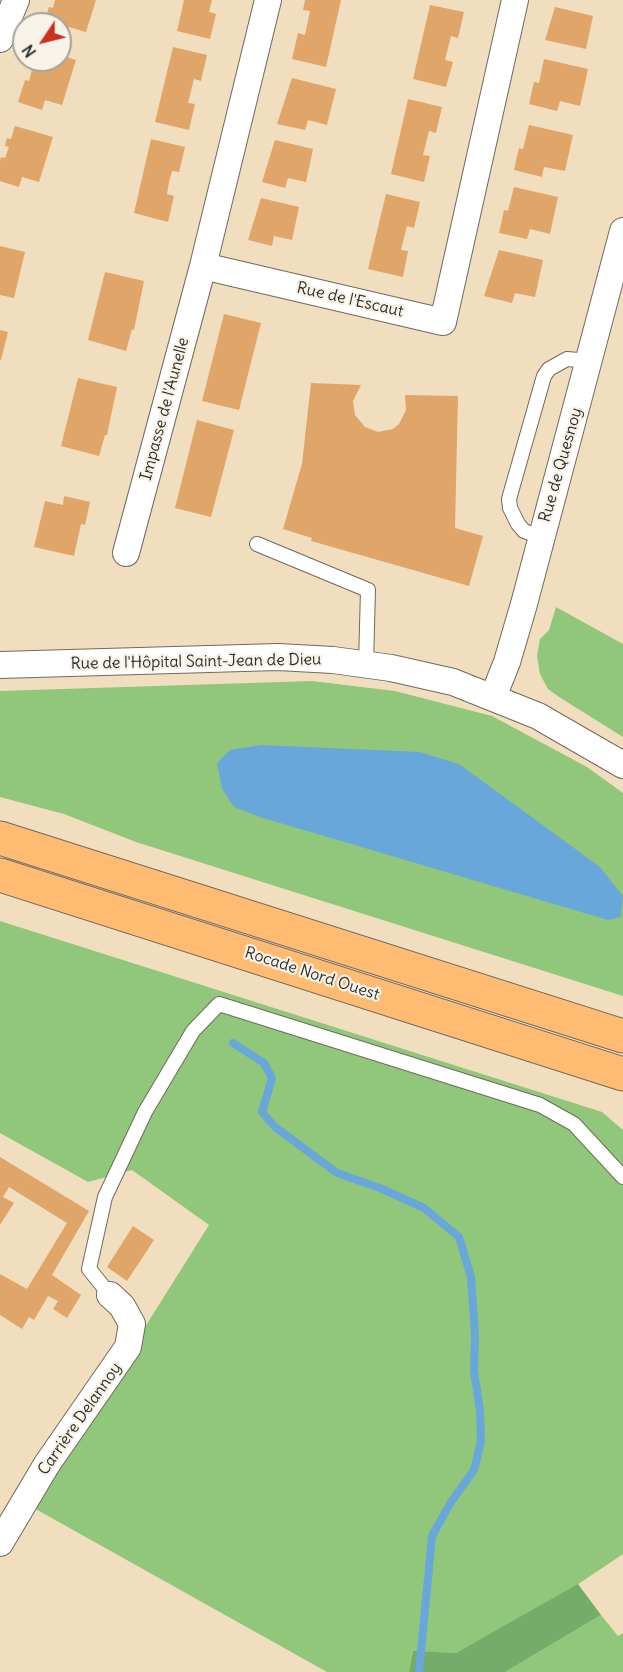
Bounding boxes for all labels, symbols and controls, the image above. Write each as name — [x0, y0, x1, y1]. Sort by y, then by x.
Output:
north arrow — [12, 12, 72, 72]
text: N — [18, 41, 40, 61]
street label: Rue de l'Escaut — [295, 278, 405, 322]
street label: Impasse de l'Aunelle — [137, 335, 193, 483]
street label: Rue de Quesnoy — [535, 406, 587, 524]
street label: Rue de l'Hôpital Saint-Jean de Dieu — [70, 650, 322, 674]
street label: Rocade Nord Ouest — [242, 943, 382, 1005]
street label: Carrière Delannoy — [34, 1359, 126, 1479]

